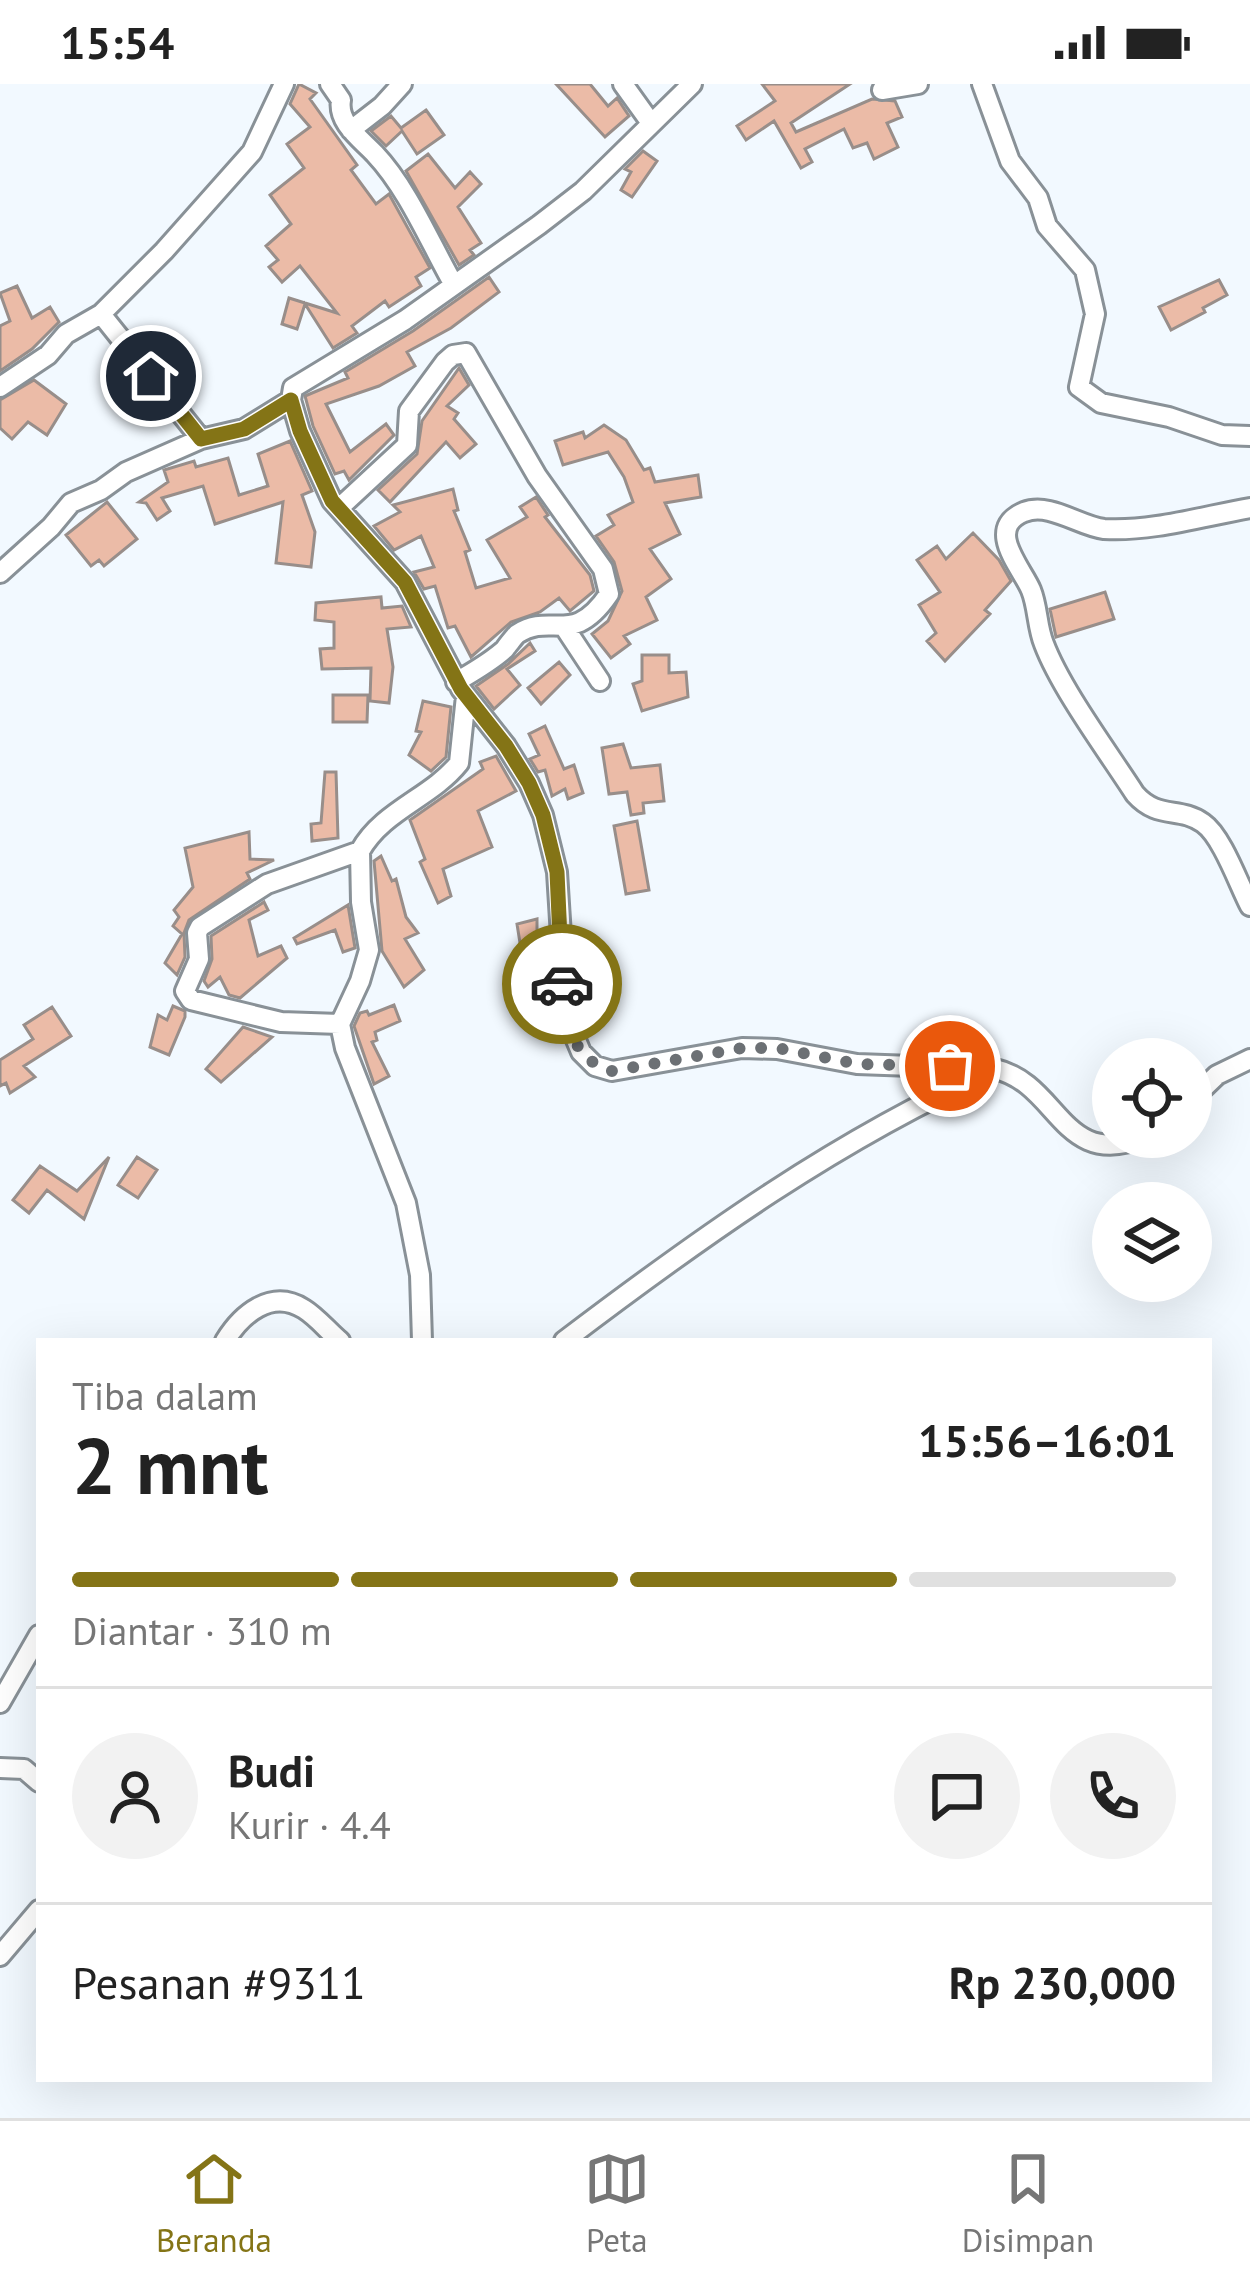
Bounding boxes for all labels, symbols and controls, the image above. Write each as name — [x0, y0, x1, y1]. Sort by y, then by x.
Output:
text: 15:54 — [60, 13, 174, 71]
pin — [100, 325, 202, 427]
icon: home — [118, 343, 184, 409]
courier — [502, 924, 622, 1044]
icon: car — [529, 951, 595, 1017]
pin — [899, 1015, 1001, 1117]
icon: bag — [917, 1033, 983, 1099]
map controls — [1092, 1038, 1212, 1302]
button: locate — [1092, 1038, 1212, 1158]
button: layers — [1092, 1182, 1212, 1302]
text: Tiba dalam — [72, 1370, 258, 1421]
text: 15:56–16:01 — [918, 1411, 1176, 1469]
text: 2 mnt — [72, 1415, 268, 1516]
text: Diantar · 310 m — [72, 1605, 332, 1656]
button: person — [72, 1733, 198, 1859]
button: chat — [894, 1733, 1020, 1859]
button: phone — [1050, 1733, 1176, 1859]
text: Budi — [228, 1741, 315, 1799]
text: Kurir · 4.4 — [228, 1799, 391, 1850]
text: Pesanan #9311 — [72, 1953, 366, 2011]
text: Rp 230,000 — [949, 1953, 1176, 2011]
tab: Beranda — [156, 2146, 272, 2261]
tab: Peta — [584, 2146, 650, 2261]
tab: Disimpan — [962, 2146, 1094, 2261]

